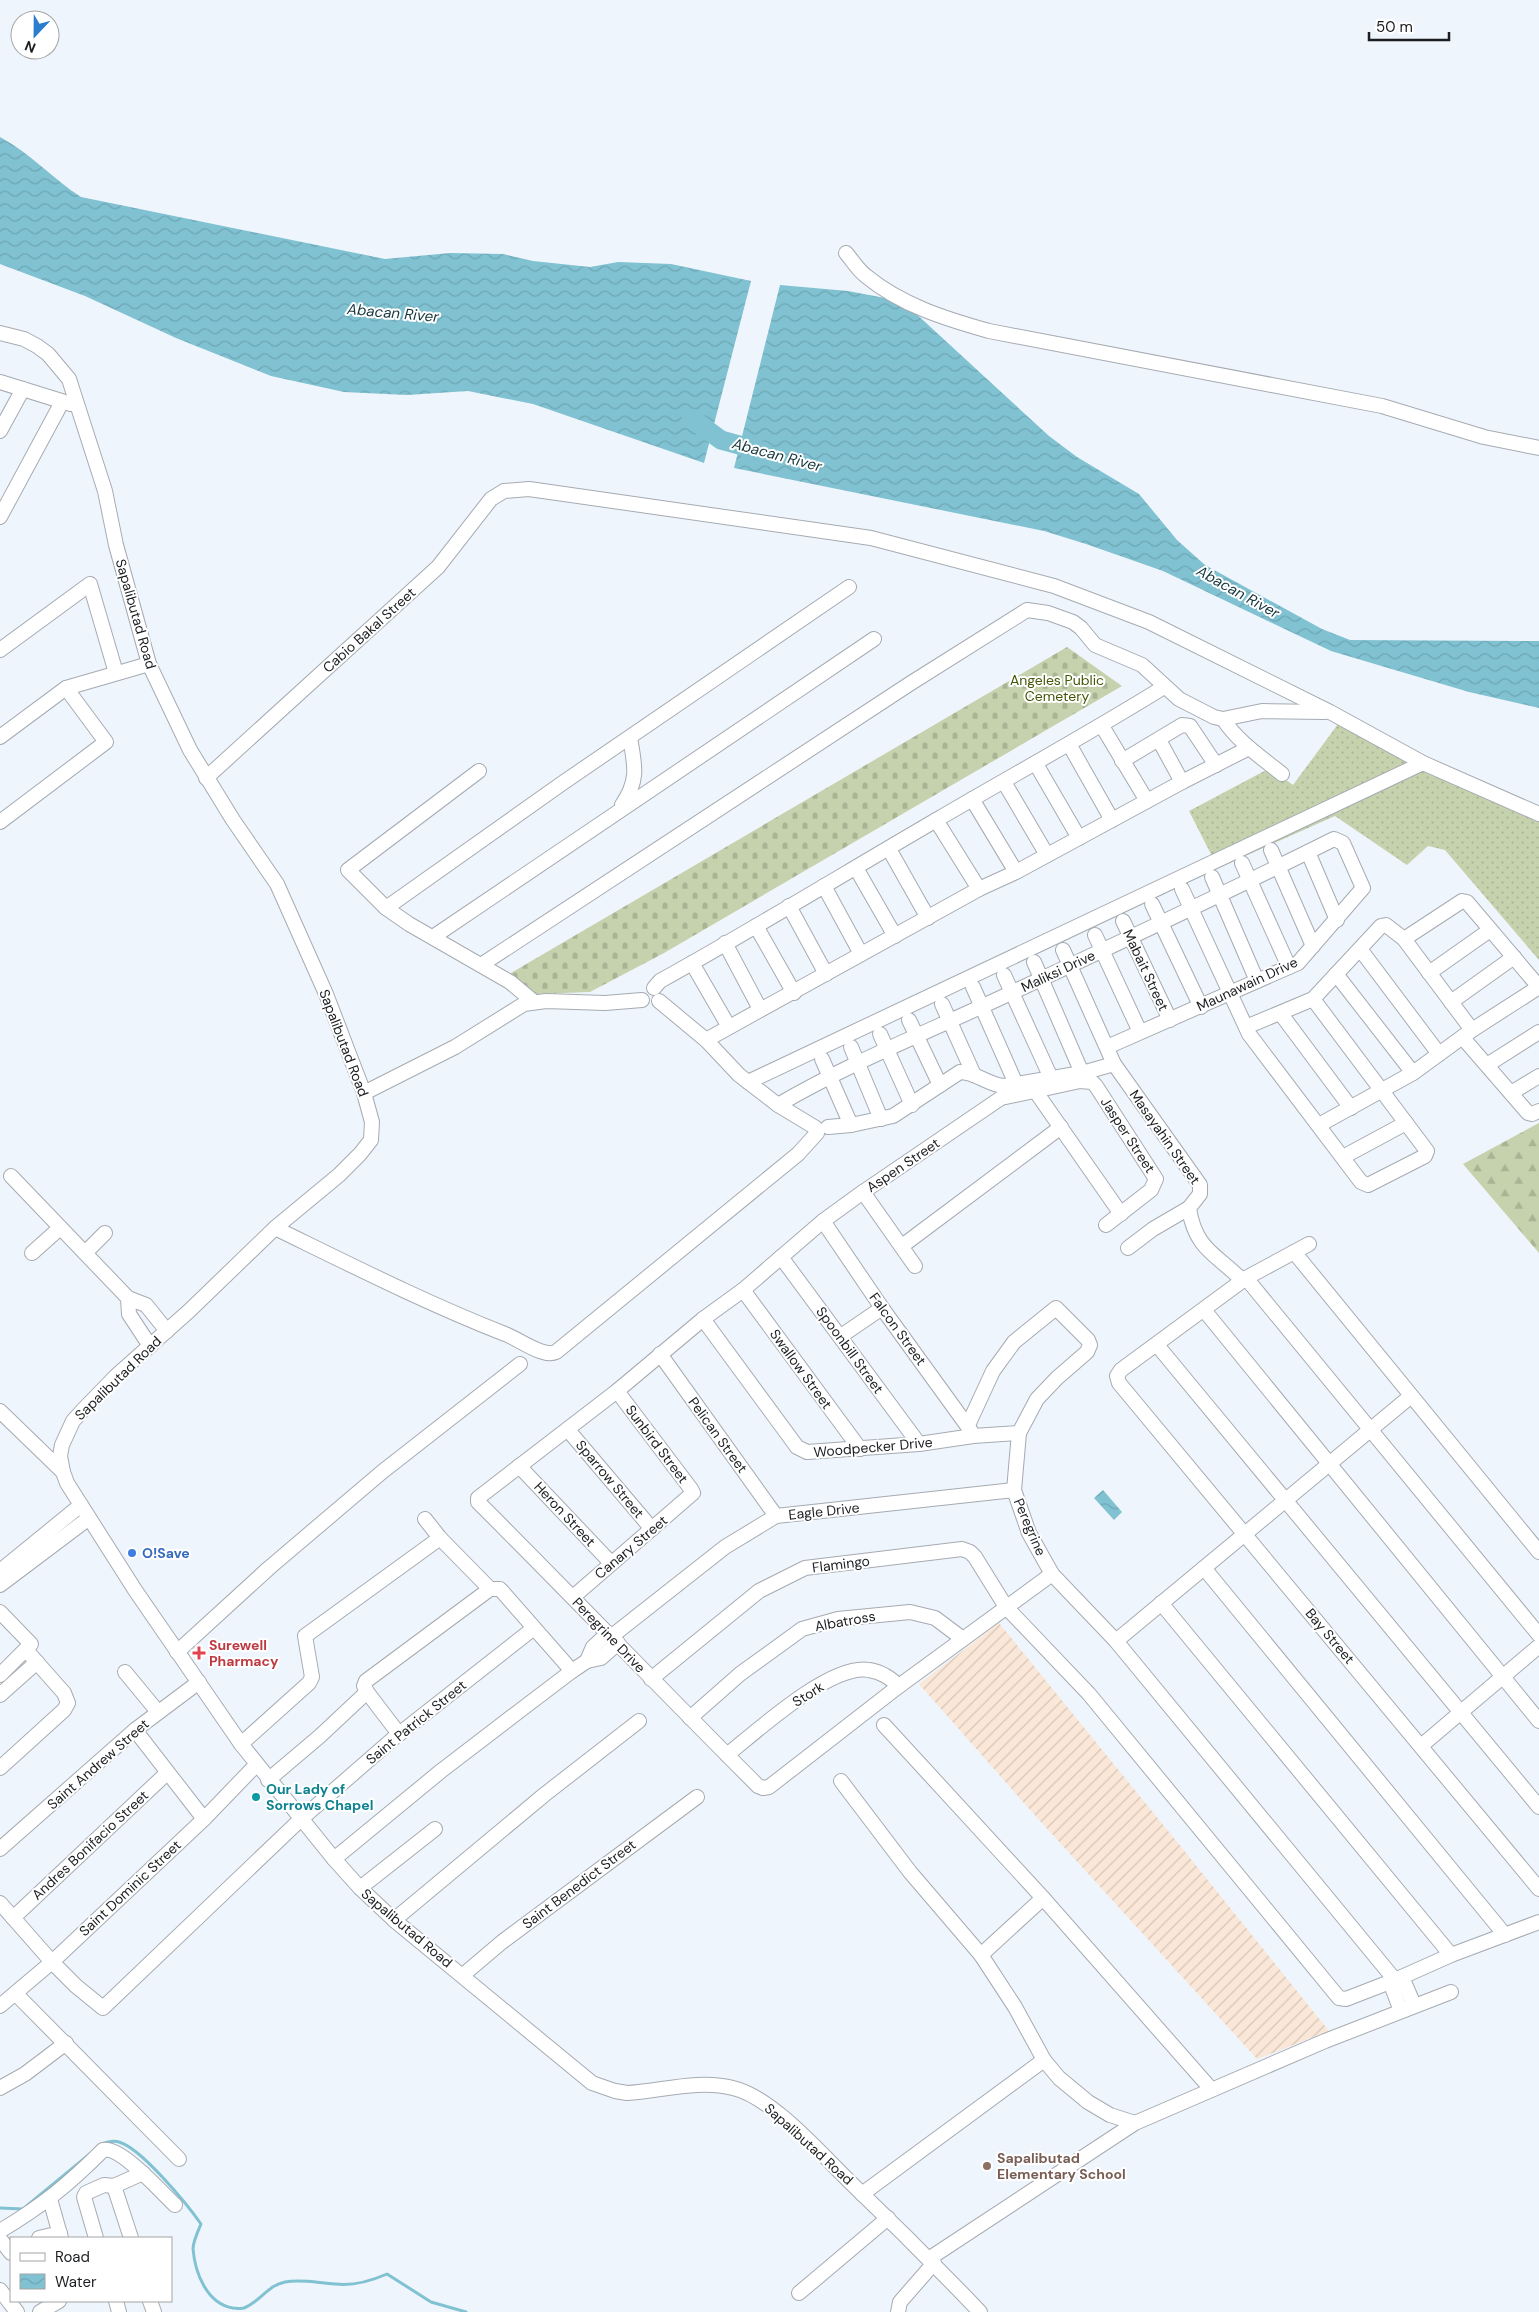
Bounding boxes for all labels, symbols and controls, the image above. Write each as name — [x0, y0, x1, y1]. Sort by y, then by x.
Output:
north arrow — [10, 10, 60, 60]
scale bar — [1369, 10, 1449, 42]
text: 50 m — [1376, 17, 1413, 37]
text: N — [22, 37, 38, 57]
water label: Abacan River — [345, 299, 440, 327]
water label: Abacan River — [729, 433, 824, 477]
street label: Sapalibutad Road — [112, 557, 160, 671]
water label: Abacan River — [1192, 561, 1283, 623]
street label: Cabio Bakal Street — [319, 583, 419, 677]
park label: Angeles Public Cemetery — [1010, 671, 1104, 705]
street label: Mabait Street — [1119, 926, 1173, 1014]
street label: Maliksi Drive — [1018, 946, 1098, 996]
street label: Maunawain Drive — [1194, 953, 1300, 1015]
street label: Sapalibutad Road — [315, 987, 373, 1099]
street label: Masayahin Street — [1126, 1086, 1204, 1188]
street label: Jasper Street — [1097, 1094, 1159, 1176]
street label: Aspen Street — [863, 1134, 943, 1196]
street label: Falcon Street — [866, 1289, 930, 1369]
street label: Spoonbill Street — [812, 1303, 888, 1397]
street label: Swallow Street — [766, 1325, 836, 1413]
street label: Sapalibutad Road — [71, 1332, 165, 1424]
street label: Pelican Street — [684, 1394, 752, 1476]
street label: Sunbird Street — [622, 1401, 692, 1487]
street label: Woodpecker Drive — [813, 1433, 933, 1461]
street label: Sparrow Street — [572, 1436, 648, 1522]
street label: Heron Street — [530, 1478, 600, 1550]
street label: Peregrine — [1010, 1495, 1050, 1559]
street label: Eagle Drive — [788, 1498, 860, 1524]
street label: Canary Street — [591, 1511, 671, 1583]
place label: O!Save — [142, 1544, 190, 1562]
marker: O!Save — [126, 1547, 138, 1559]
street label: Flamingo — [811, 1552, 871, 1576]
street label: Peregrine Drive — [569, 1594, 649, 1676]
street label: Bay Street — [1302, 1605, 1358, 1667]
street label: Albatross — [813, 1607, 877, 1635]
place label: Surewell Pharmacy — [209, 1636, 279, 1670]
marker: Surewell Pharmacy — [193, 1647, 205, 1659]
street label: Saint Patrick Street — [362, 1676, 470, 1768]
street label: Stork — [789, 1677, 827, 1711]
street label: Saint Andrew Street — [43, 1715, 153, 1813]
place label: Our Lady of Sorrows Chapel — [266, 1780, 373, 1814]
street label: Andres Bonifacio Street — [28, 1786, 152, 1904]
marker: Our Lady of Sorrows Chapel — [250, 1791, 262, 1803]
street label: Saint Benedict Street — [519, 1835, 639, 1933]
street label: Saint Dominic Street — [75, 1836, 185, 1940]
street label: Sapalibutad Road — [358, 1885, 456, 1971]
street label: Sapalibutad Road — [761, 2099, 857, 2189]
place label: Sapalibutad Elementary School — [997, 2149, 1126, 2183]
marker: Sapalibutad Elementary School — [981, 2160, 993, 2172]
legend — [10, 2237, 172, 2302]
text: Road — [55, 2247, 90, 2267]
text: Water — [55, 2272, 97, 2292]

